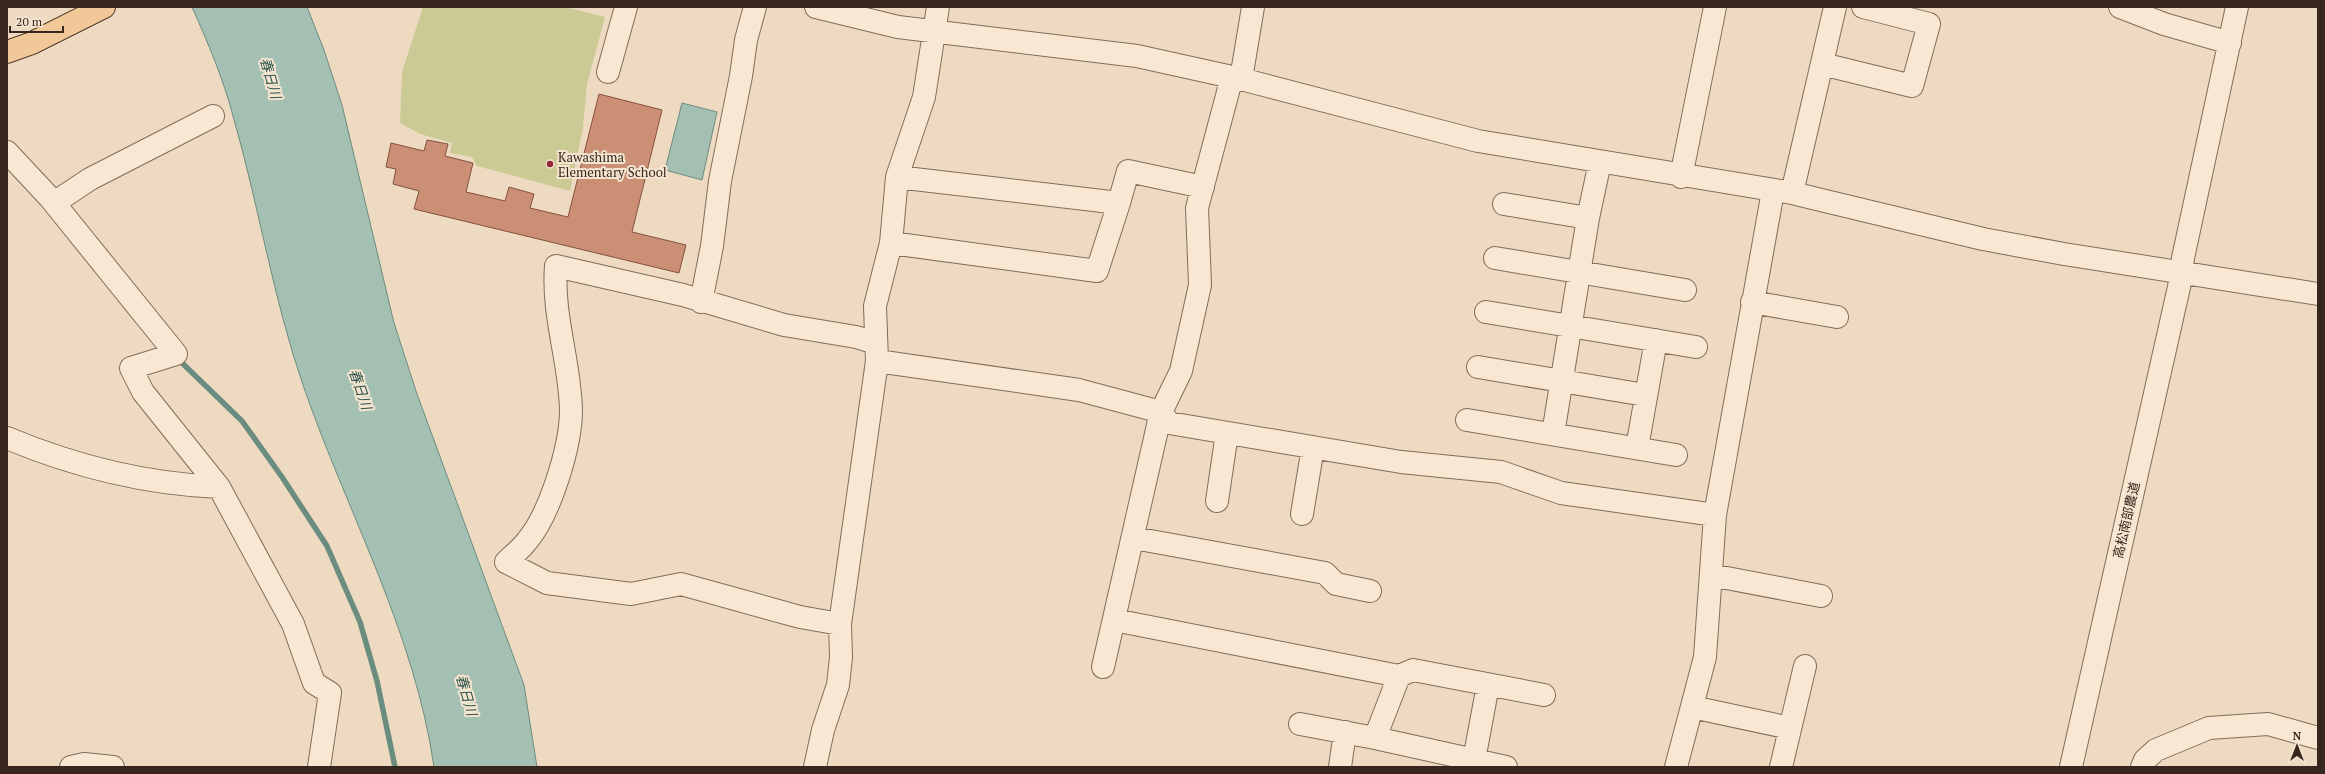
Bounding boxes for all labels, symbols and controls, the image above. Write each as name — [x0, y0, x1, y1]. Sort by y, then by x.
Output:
scale bar — [10, 8, 63, 34]
text: 20 m — [16, 14, 43, 29]
water label: 春日川 — [256, 55, 286, 103]
place label: Kawashima Elementary School — [558, 148, 667, 181]
marker: Kawashima Elementary School — [545, 159, 555, 169]
water label: 春日川 — [345, 366, 377, 414]
street label: 高松南部農道 — [2108, 480, 2144, 560]
water label: 春日川 — [452, 672, 482, 720]
north arrow — [2277, 726, 2317, 766]
text: N — [2293, 729, 2302, 743]

